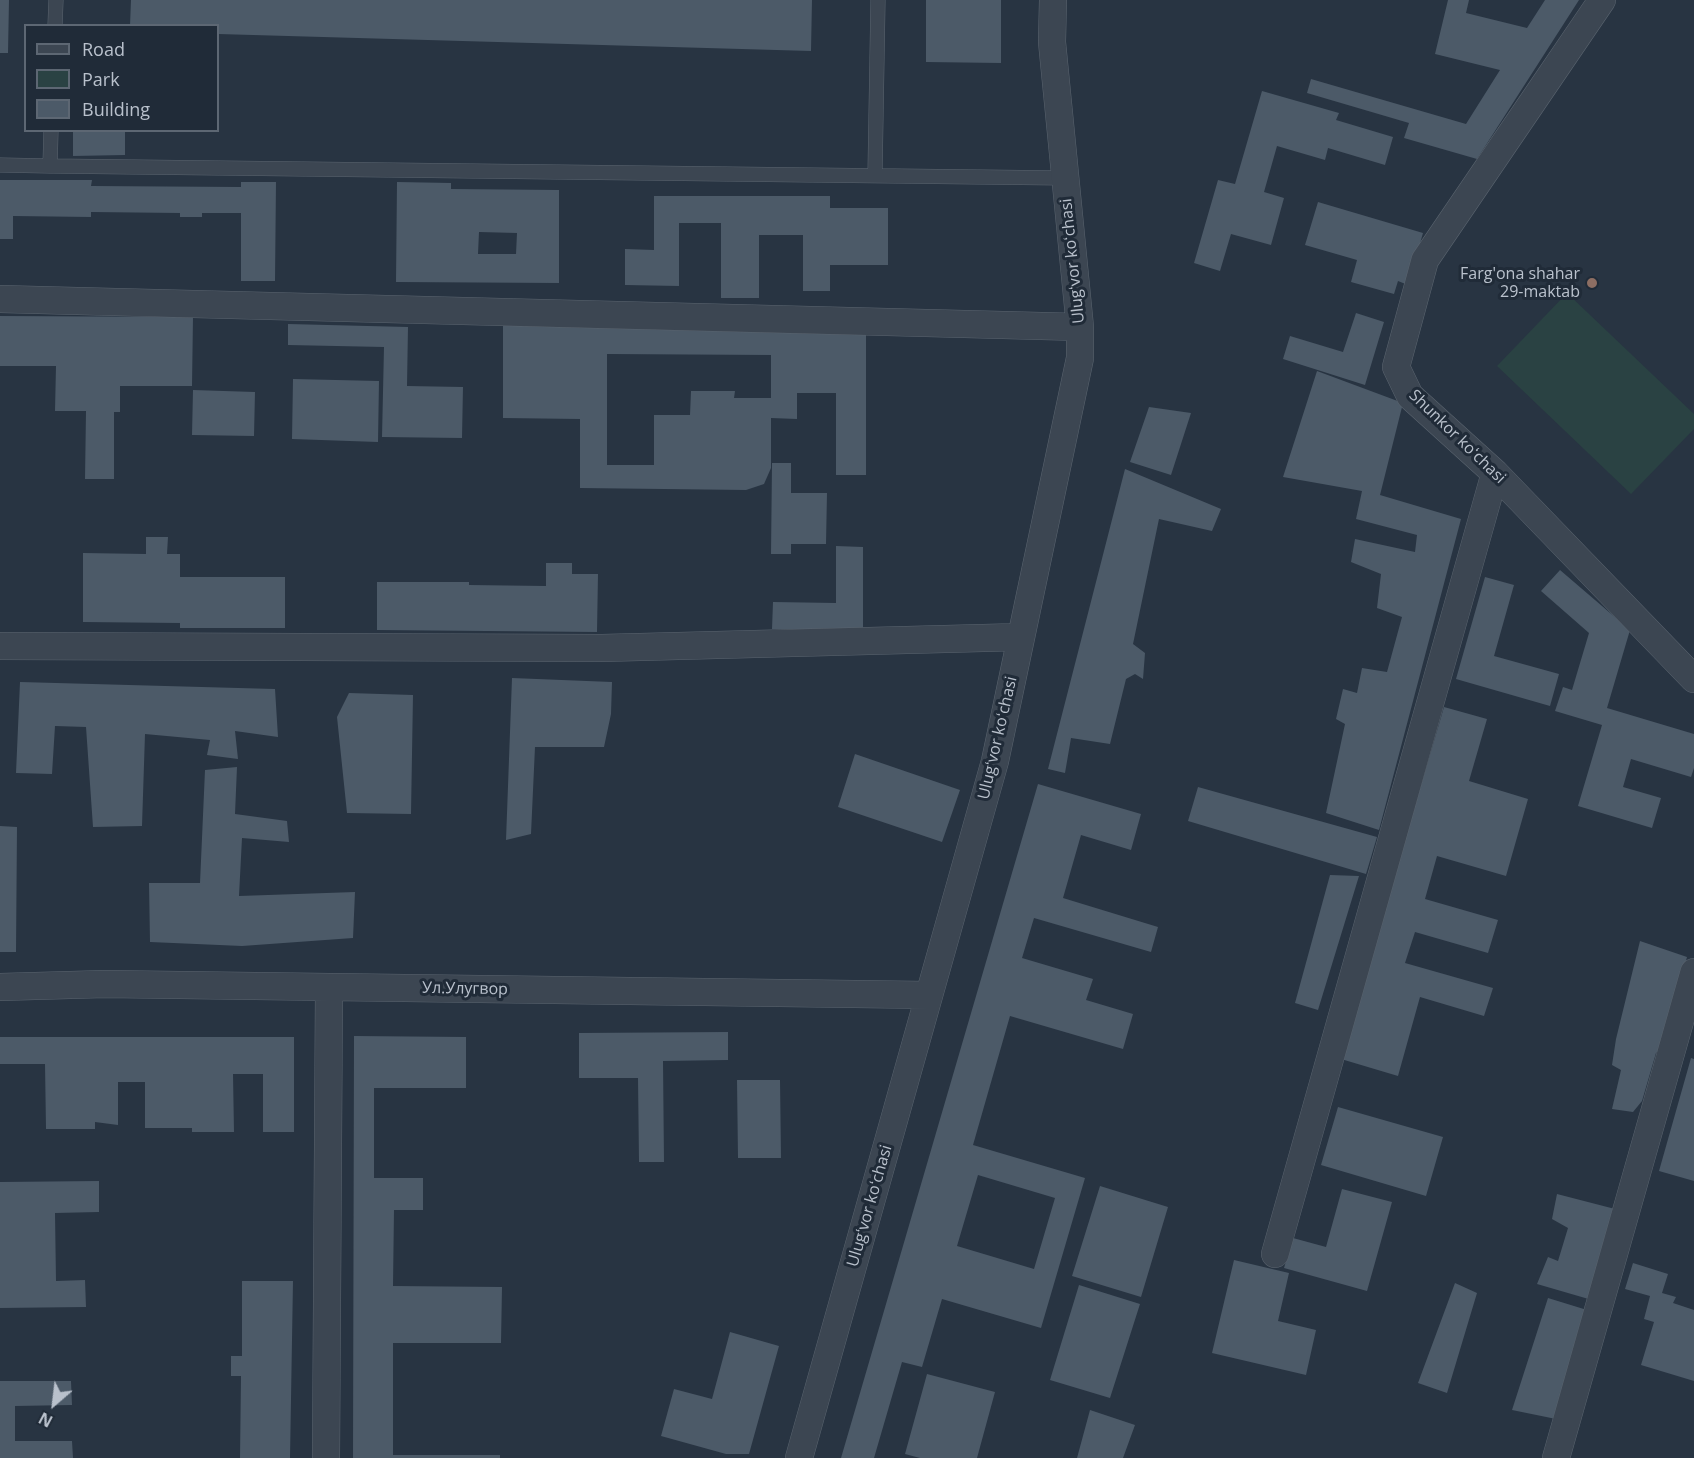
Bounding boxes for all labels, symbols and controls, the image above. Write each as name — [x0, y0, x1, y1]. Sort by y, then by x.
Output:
legend — [24, 24, 219, 132]
text: Road — [82, 37, 125, 61]
text: Park — [82, 67, 120, 91]
text: Building — [82, 97, 150, 121]
street label: Ulugʻvor koʻchasi — [1057, 197, 1089, 325]
place label: Farg'ona shahar 29-maktab — [1460, 264, 1580, 302]
marker: Farg'ona shahar 29-maktab — [1585, 276, 1599, 290]
street label: Shunkor koʻchasi — [1405, 386, 1509, 488]
street label: Ulugʻvor koʻchasi — [975, 675, 1021, 801]
street label: Ул.Улугвор — [422, 979, 508, 999]
street label: Ulugʻvor koʻchasi — [843, 1143, 897, 1269]
north arrow — [24, 1374, 84, 1434]
text: N — [35, 1407, 56, 1433]

